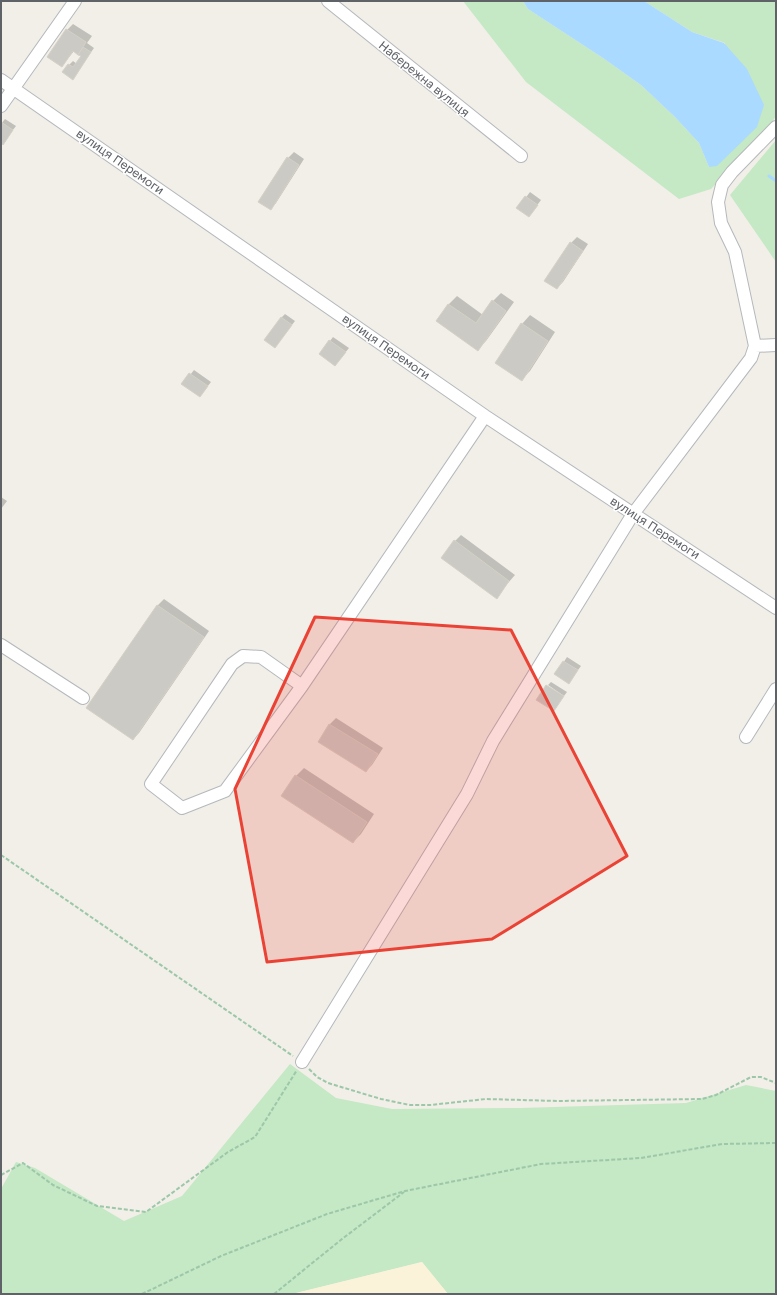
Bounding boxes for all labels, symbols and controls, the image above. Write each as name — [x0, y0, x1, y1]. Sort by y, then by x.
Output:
street label: Набережна вулиця — [376, 37, 473, 120]
street label: вулиця Перемоги — [73, 126, 167, 197]
street label: вулиця Перемоги — [339, 311, 433, 382]
street label: вулиця Перемоги — [608, 493, 703, 562]

